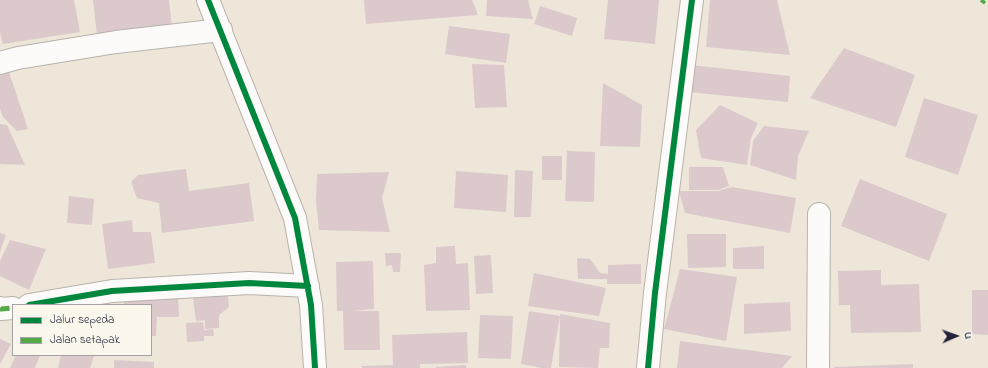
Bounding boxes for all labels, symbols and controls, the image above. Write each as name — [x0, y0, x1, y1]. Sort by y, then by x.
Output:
legend — [12, 304, 152, 356]
text: Jalur sepeda — [50, 311, 115, 329]
north arrow — [936, 316, 976, 356]
text: Jalan setapak — [50, 331, 120, 349]
text: U — [960, 332, 976, 339]

